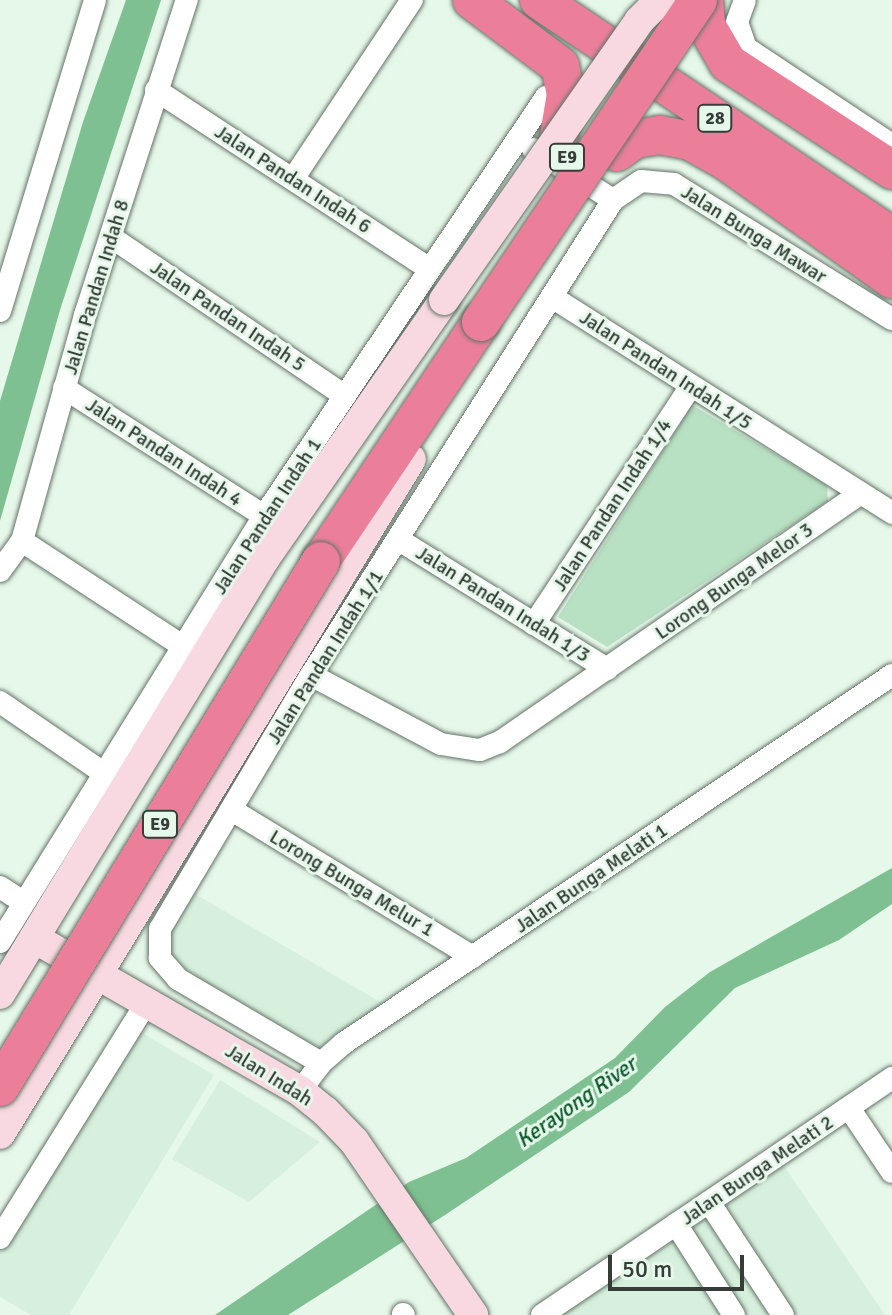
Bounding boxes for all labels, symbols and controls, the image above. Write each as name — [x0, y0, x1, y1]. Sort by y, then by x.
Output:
road number: 28 — [697, 104, 733, 132]
street label: Jalan Pandan Indah 6 — [210, 119, 376, 239]
road number: E9 — [547, 143, 587, 171]
street label: Jalan Bunga Mawar — [677, 180, 831, 288]
street label: Jalan Pandan Indah 8 — [58, 197, 134, 377]
street label: Jalan Pandan Indah 5 — [146, 255, 310, 377]
street label: Jalan Pandan Indah 1/5 — [575, 305, 757, 435]
street label: Jalan Pandan Indah 4 — [81, 392, 247, 512]
street label: Jalan Pandan Indah 1/4 — [547, 414, 677, 596]
street label: Jalan Pandan Indah 1 — [207, 433, 327, 599]
street label: Lorong Bunga Melor 3 — [650, 517, 818, 645]
street label: Jalan Pandan Indah 1/3 — [412, 541, 594, 667]
street label: Jalan Pandan Indah 1/1 — [262, 566, 388, 748]
road number: E9 — [140, 810, 180, 838]
street label: Jalan Bunga Melati 1 — [510, 818, 672, 938]
street label: Lorong Bunga Melur 1 — [265, 824, 439, 942]
street label: Jalan Indah — [221, 1039, 317, 1111]
water label: Kerayong River — [511, 1051, 641, 1153]
street label: Jalan Bunga Melati 2 — [676, 1110, 838, 1230]
scale bar — [612, 1239, 748, 1289]
text: 50 m — [622, 1254, 672, 1284]

